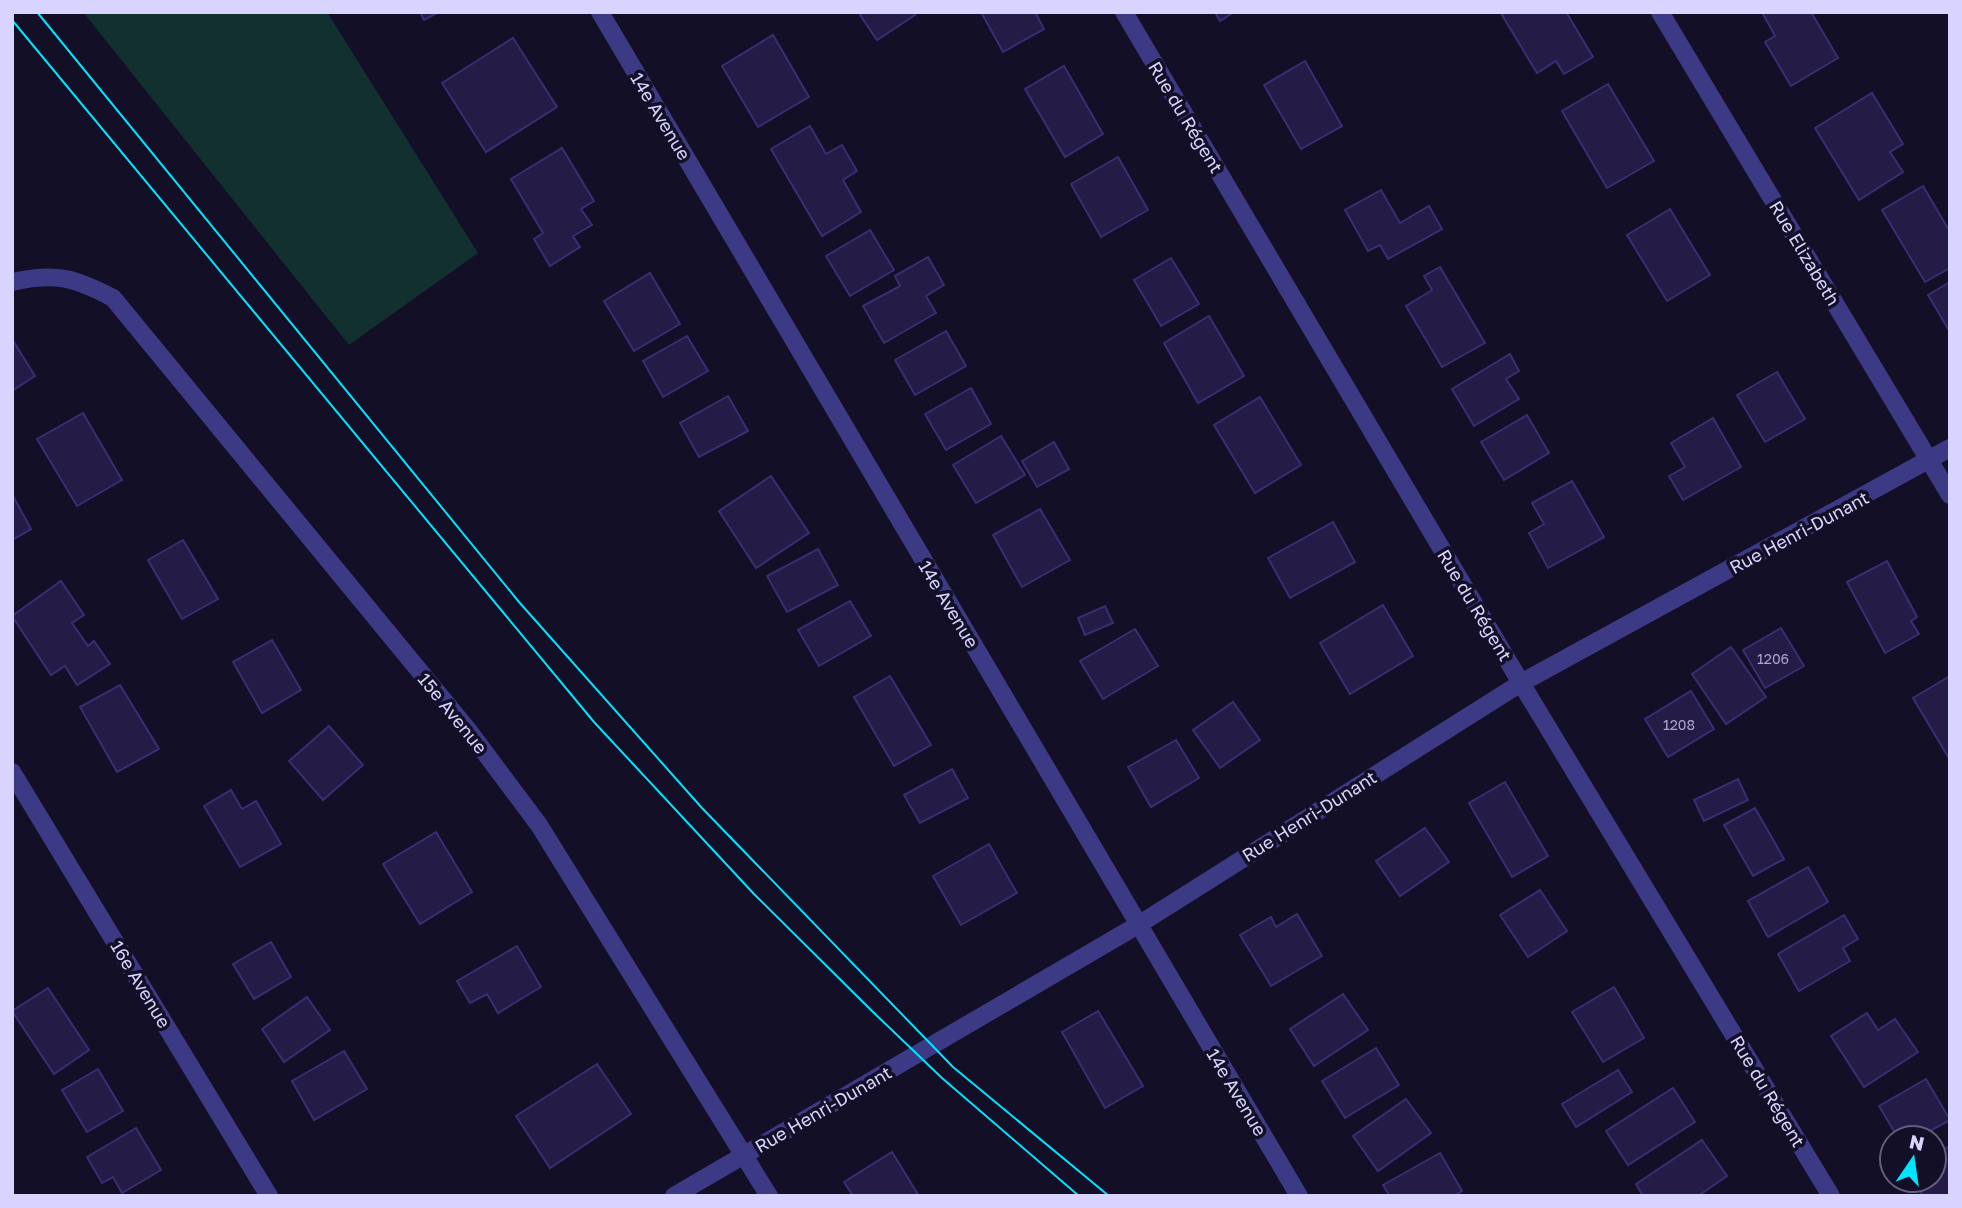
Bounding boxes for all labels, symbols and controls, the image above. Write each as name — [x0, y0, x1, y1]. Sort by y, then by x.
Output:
street label: Rue du Régent — [1144, 57, 1228, 177]
street label: 14e Avenue — [626, 68, 696, 164]
street label: Rue Elizabeth — [1765, 197, 1845, 309]
street label: Rue Henri-Dunant — [1726, 486, 1872, 578]
street label: Rue du Régent — [1433, 545, 1517, 665]
street label: 14e Avenue — [914, 556, 984, 652]
house number: 1206 — [1757, 650, 1789, 667]
street label: 15e Avenue — [414, 668, 492, 758]
house number: 1208 — [1663, 716, 1695, 733]
street label: Rue Henri-Dunant — [1238, 766, 1380, 866]
street label: 16e Avenue — [106, 936, 176, 1032]
street label: Rue du Régent — [1726, 1031, 1810, 1151]
street label: 14e Avenue — [1202, 1044, 1272, 1140]
street label: Rue Henri-Dunant — [751, 1061, 895, 1157]
north arrow — [1878, 1124, 1948, 1194]
text: N — [1907, 1129, 1927, 1155]

